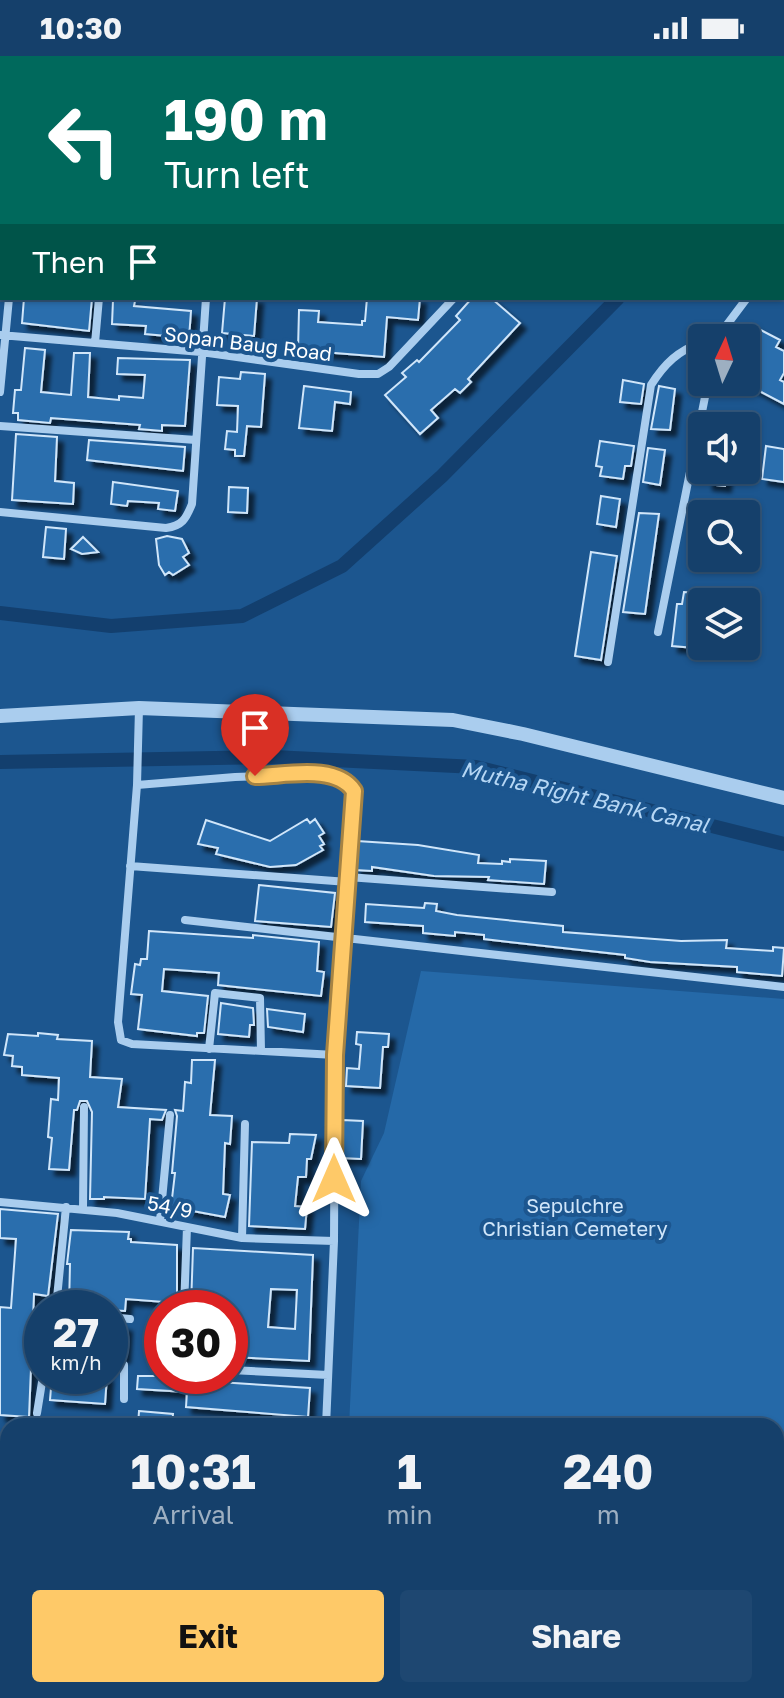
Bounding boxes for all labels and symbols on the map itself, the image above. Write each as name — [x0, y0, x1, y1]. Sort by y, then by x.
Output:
street label: Sopan Baug Road — [163, 321, 333, 365]
north arrow — [688, 324, 760, 396]
pin — [221, 694, 289, 776]
water label: Mutha Right Bank Canal — [459, 755, 713, 838]
position arrow — [292, 1137, 376, 1221]
street label: 54/9 — [146, 1190, 195, 1222]
park label: Sepulchre Christian Cemetery — [482, 1193, 668, 1240]
speed limit sign: 30 — [144, 1290, 248, 1394]

